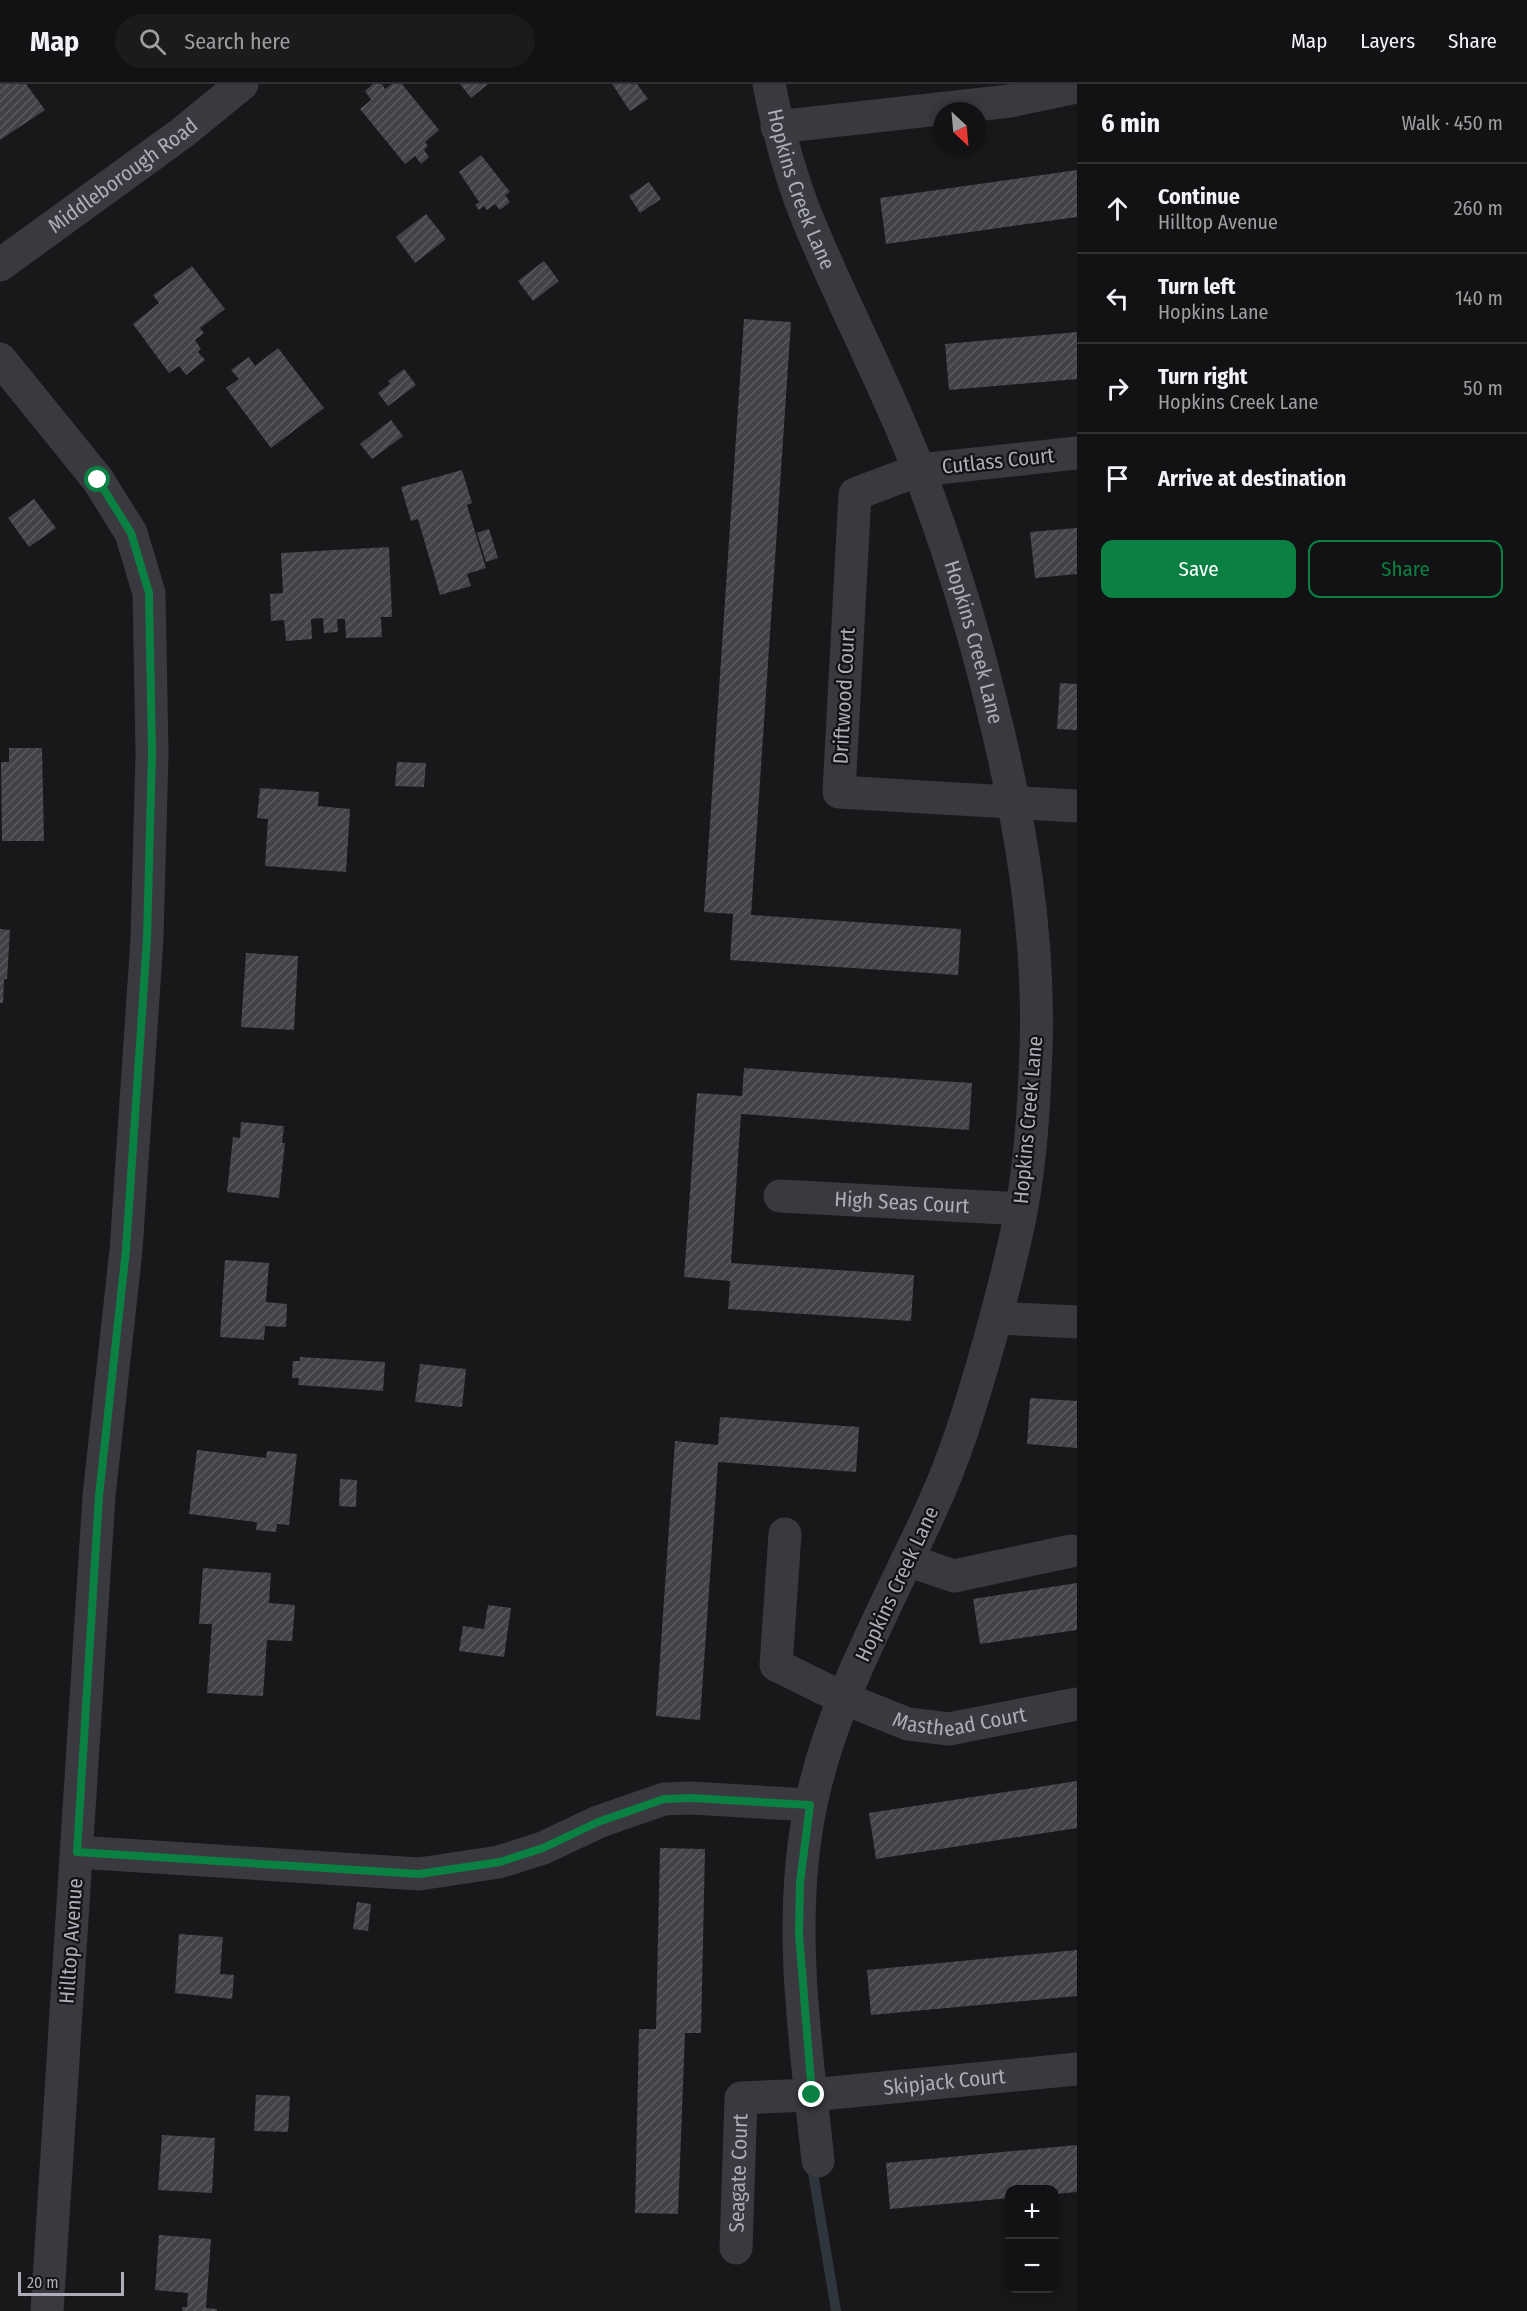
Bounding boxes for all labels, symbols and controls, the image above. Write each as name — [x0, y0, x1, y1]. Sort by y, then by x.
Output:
search box — [115, 14, 535, 68]
text: Map — [30, 25, 79, 58]
icon: search — [136, 25, 169, 58]
text: Search here — [184, 28, 290, 55]
text: Map — [1291, 28, 1327, 54]
text: Layers — [1360, 28, 1415, 54]
text: Share — [1448, 28, 1497, 54]
north arrow — [933, 102, 987, 156]
street label: Hopkins Creek Lane — [762, 106, 841, 274]
text: 6 min — [1101, 108, 1160, 139]
text: Walk · 450 m — [1402, 111, 1503, 135]
street label: Middleborough Road — [43, 112, 203, 239]
text: Continue — [1158, 183, 1240, 210]
icon: ahead — [1101, 192, 1134, 225]
text: 260 m — [1454, 196, 1503, 220]
text: Hilltop Avenue — [1158, 210, 1278, 234]
text: Turn left — [1158, 273, 1236, 300]
icon: left — [1101, 282, 1134, 315]
text: 140 m — [1455, 286, 1503, 310]
text: Hopkins Lane — [1158, 300, 1268, 324]
text: Turn right — [1158, 363, 1247, 390]
icon: right — [1101, 372, 1134, 405]
text: 50 m — [1463, 376, 1503, 400]
text: Hopkins Creek Lane — [1158, 390, 1318, 414]
street label: Cutlass Court — [941, 442, 1056, 480]
icon: arrive — [1101, 462, 1134, 495]
text: Arrive at destination — [1158, 465, 1346, 492]
route start — [84, 466, 110, 492]
button: Save — [1101, 540, 1296, 598]
button: Share — [1308, 540, 1503, 598]
street label: Hopkins Creek Lane — [939, 557, 1009, 726]
street label: Driftwood Court — [827, 627, 861, 765]
street label: Hopkins Creek Lane — [1008, 1035, 1048, 1205]
street label: High Seas Court — [834, 1186, 970, 1219]
street label: Hopkins Creek Lane — [850, 1502, 944, 1666]
street label: Masthead Court — [889, 1701, 1028, 1743]
street label: Hilltop Avenue — [54, 1877, 88, 2005]
street label: Skipjack Court — [882, 2063, 1007, 2101]
route end — [798, 2081, 824, 2107]
street label: Seagate Court — [724, 2113, 753, 2233]
map controls — [1005, 2185, 1059, 2293]
button: + — [1005, 2185, 1059, 2239]
button: − — [1005, 2239, 1059, 2293]
scale bar — [18, 2269, 124, 2296]
text: 20 m — [27, 2273, 58, 2292]

